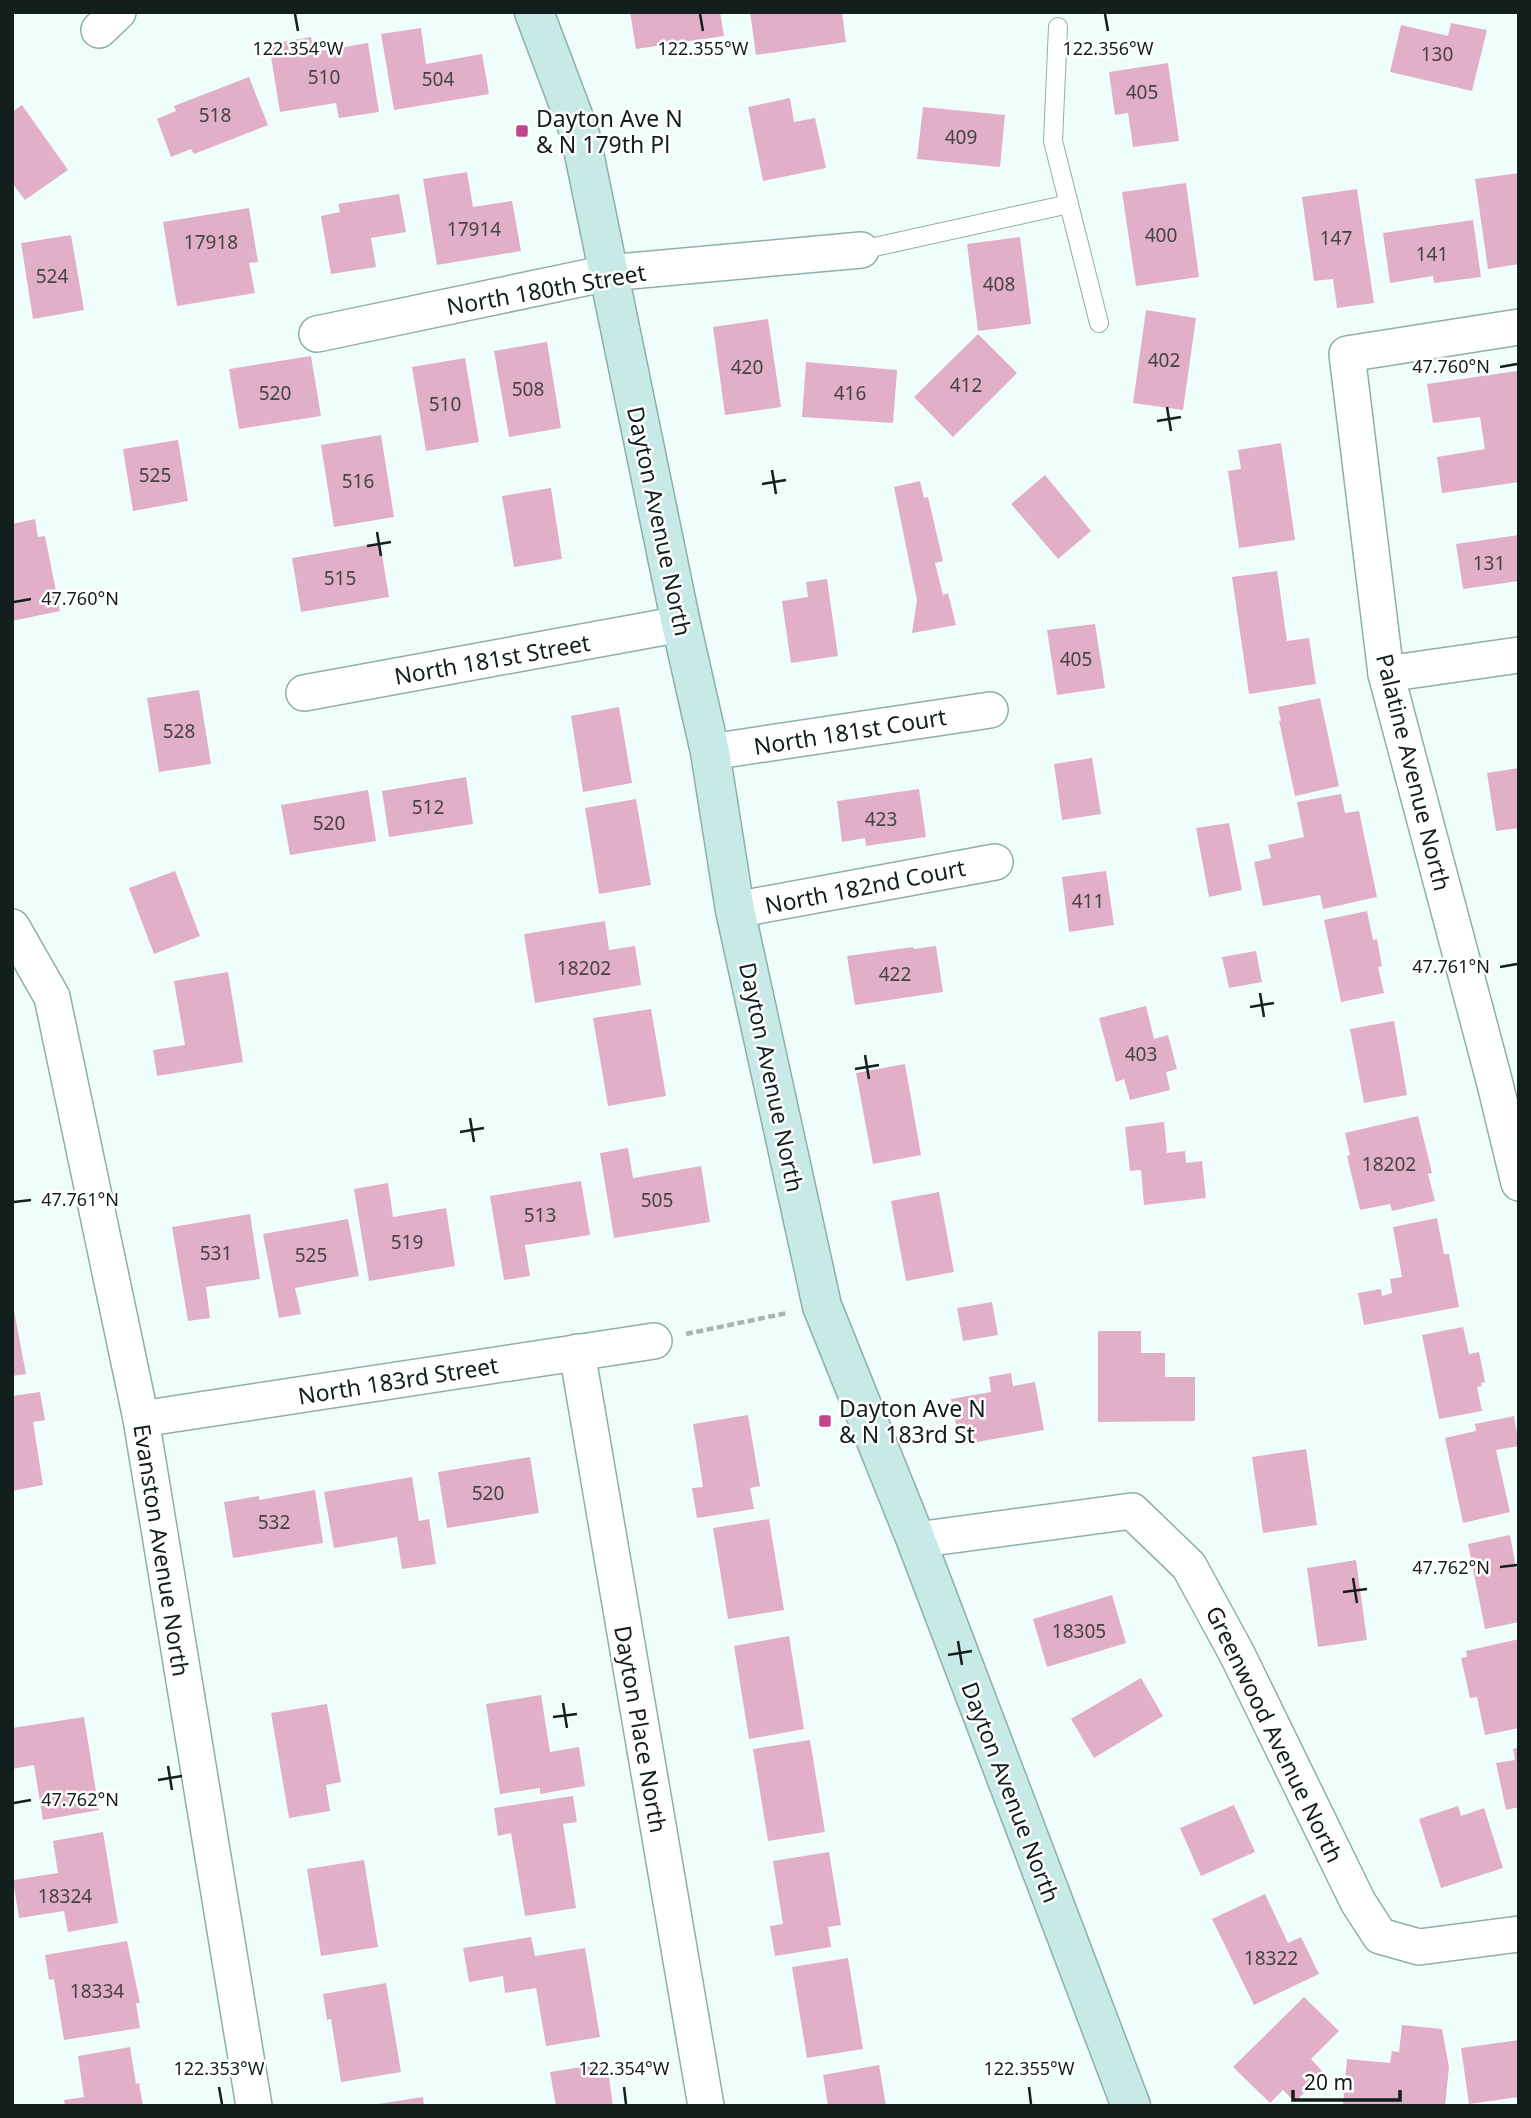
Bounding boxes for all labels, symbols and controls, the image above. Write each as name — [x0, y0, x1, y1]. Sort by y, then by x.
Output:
text: 122.354°W — [252, 36, 344, 60]
text: 122.355°W — [657, 36, 749, 60]
text: 122.356°W — [1062, 36, 1154, 60]
house number: 130 — [1421, 41, 1453, 67]
house number: 510 — [308, 64, 340, 90]
house number: 504 — [422, 66, 454, 92]
house number: 405 — [1126, 79, 1158, 105]
house number: 518 — [199, 102, 231, 128]
place label: Dayton Ave N & N 179th Pl — [536, 102, 683, 160]
marker: Dayton Ave N & N 179th Pl — [514, 123, 530, 139]
house number: 409 — [945, 124, 977, 150]
house number: 17914 — [447, 216, 501, 242]
house number: 400 — [1145, 222, 1177, 248]
house number: 147 — [1320, 225, 1352, 251]
house number: 17918 — [184, 229, 238, 255]
house number: 141 — [1416, 241, 1448, 267]
street label: North 180th Street — [444, 256, 648, 322]
house number: 524 — [36, 263, 68, 289]
house number: 408 — [983, 271, 1015, 297]
house number: 402 — [1148, 347, 1180, 373]
house number: 420 — [731, 354, 763, 380]
text: 47.760°N — [1412, 354, 1490, 378]
house number: 412 — [950, 372, 982, 398]
house number: 508 — [512, 376, 544, 402]
house number: 520 — [259, 380, 291, 406]
house number: 416 — [834, 380, 866, 406]
house number: 510 — [429, 391, 461, 417]
street label: Dayton Avenue North — [620, 403, 700, 639]
house number: 525 — [139, 462, 171, 488]
house number: 516 — [342, 468, 374, 494]
house number: 131 — [1473, 550, 1505, 576]
house number: 515 — [324, 565, 356, 591]
text: 47.760°N — [41, 586, 119, 610]
street label: North 181st Street — [392, 626, 592, 692]
house number: 405 — [1060, 646, 1092, 672]
street label: Palatine Avenue North — [1369, 650, 1459, 894]
street label: North 181st Court — [751, 700, 949, 762]
house number: 528 — [163, 718, 195, 744]
house number: 512 — [412, 794, 444, 820]
house number: 423 — [865, 806, 897, 832]
house number: 520 — [313, 810, 345, 836]
street label: North 182nd Court — [762, 851, 968, 921]
house number: 411 — [1072, 888, 1104, 914]
text: 47.761°N — [1412, 954, 1490, 978]
house number: 18202 — [557, 955, 611, 981]
street label: Dayton Avenue North — [732, 959, 812, 1195]
house number: 422 — [879, 961, 911, 987]
house number: 403 — [1125, 1041, 1157, 1067]
house number: 18202 — [1362, 1151, 1416, 1177]
text: 47.761°N — [41, 1187, 119, 1211]
house number: 505 — [641, 1187, 673, 1213]
house number: 513 — [524, 1202, 556, 1228]
house number: 519 — [391, 1229, 423, 1255]
house number: 531 — [200, 1240, 232, 1266]
house number: 525 — [295, 1242, 327, 1268]
street label: North 183rd Street — [296, 1348, 500, 1412]
place label: Dayton Ave N & N 183rd St — [839, 1392, 986, 1450]
marker: Dayton Ave N & N 183rd St — [817, 1413, 833, 1429]
street label: Evanston Avenue North — [126, 1421, 198, 1679]
house number: 520 — [472, 1480, 504, 1506]
house number: 532 — [258, 1509, 290, 1535]
text: 47.762°N — [1412, 1555, 1490, 1579]
street label: Greenwood Avenue North — [1199, 1600, 1351, 1868]
house number: 18305 — [1052, 1618, 1106, 1644]
street label: Dayton Place North — [607, 1623, 675, 1835]
street label: Dayton Avenue North — [954, 1677, 1068, 1907]
text: 47.762°N — [41, 1787, 119, 1811]
house number: 18324 — [38, 1883, 92, 1909]
house number: 18322 — [1244, 1945, 1298, 1971]
house number: 18334 — [70, 1978, 124, 2004]
text: 122.353°W — [173, 2056, 265, 2080]
text: 122.354°W — [578, 2056, 670, 2080]
text: 122.355°W — [983, 2056, 1075, 2080]
scale bar — [1293, 2058, 1400, 2102]
text: 20 m — [1304, 2068, 1353, 2096]

